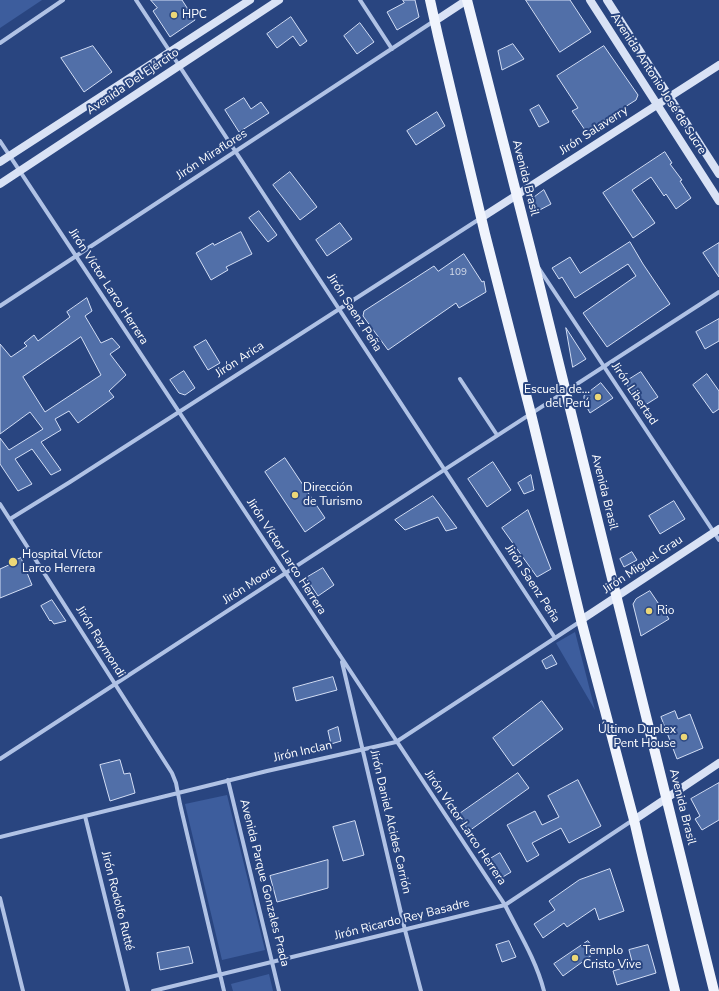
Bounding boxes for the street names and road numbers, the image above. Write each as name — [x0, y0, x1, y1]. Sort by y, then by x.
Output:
street label: Avenida Antonio José de Sucre — [607, 11, 709, 157]
street label: Avenida Del Ejército — [84, 46, 182, 118]
street label: Jirón Salaverry — [557, 104, 631, 158]
street label: Jirón Miraflores — [174, 127, 250, 183]
street label: Avenida Brasil — [509, 139, 541, 217]
street label: Jirón Víctor Larco Herrera — [65, 226, 151, 348]
street label: Jirón Saenz Peña — [323, 271, 385, 355]
street label: Jirón Arica — [213, 339, 267, 381]
street label: Jirón Libertad — [608, 360, 660, 428]
street label: Avenida Brasil — [588, 453, 620, 531]
street label: Jirón Víctor Larco Herrera — [243, 496, 329, 618]
street label: Jirón Miguel Grau — [600, 533, 686, 597]
street label: Jirón Saenz Peña — [501, 542, 563, 626]
street label: Jirón Moore — [220, 562, 280, 608]
street label: Jirón Raymondi — [72, 604, 128, 680]
street label: Jirón Inclan — [272, 738, 334, 766]
street label: Jirón Daniel Alcides Carrión — [366, 749, 414, 895]
street label: Jirón Víctor Larco Herrera — [421, 768, 509, 888]
street label: Avenida Brasil — [666, 768, 698, 846]
street label: Avenida Parque Gonzales Prada — [236, 798, 292, 968]
street label: Jirón Rodolfo Rutté — [98, 850, 136, 952]
street label: Jirón Ricardo Rey Basadre — [333, 896, 471, 944]

